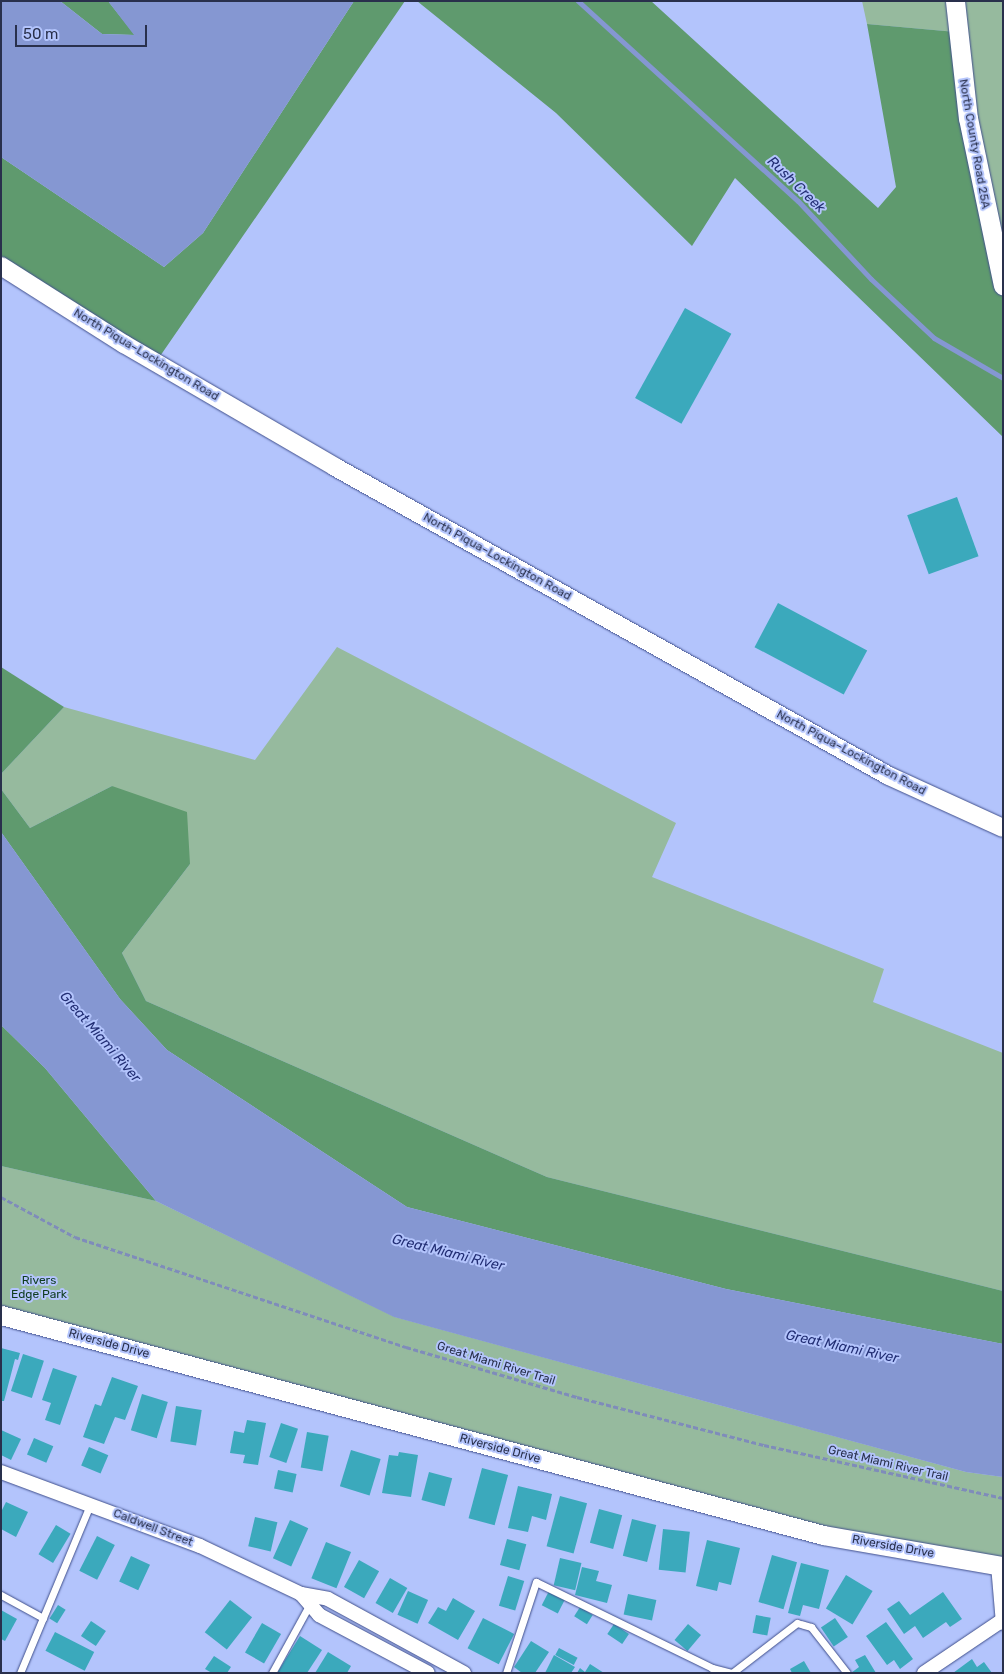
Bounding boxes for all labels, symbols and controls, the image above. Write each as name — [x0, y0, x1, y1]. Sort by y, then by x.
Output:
scale bar — [18, 15, 150, 47]
text: 50 m — [23, 25, 58, 43]
street label: North County Road 25A — [955, 78, 993, 210]
water label: Rush Creek — [763, 153, 829, 217]
street label: North Piqua–Lockington Road — [71, 306, 221, 404]
street label: North Piqua–Lockington Road — [420, 510, 574, 604]
street label: North Piqua–Lockington Road — [774, 707, 928, 799]
water label: Great Miami River — [56, 988, 144, 1086]
water label: Great Miami River — [390, 1231, 506, 1275]
park label: Rivers Edge Park — [11, 1274, 67, 1302]
street label: Riverside Drive — [67, 1326, 151, 1362]
water label: Great Miami River — [784, 1327, 900, 1367]
street label: Great Miami River Trail — [435, 1339, 557, 1389]
street label: Riverside Drive — [458, 1431, 542, 1467]
street label: Great Miami River Trail — [826, 1443, 950, 1485]
street label: Caldwell Street — [111, 1506, 195, 1550]
street label: Riverside Drive — [851, 1533, 935, 1561]

